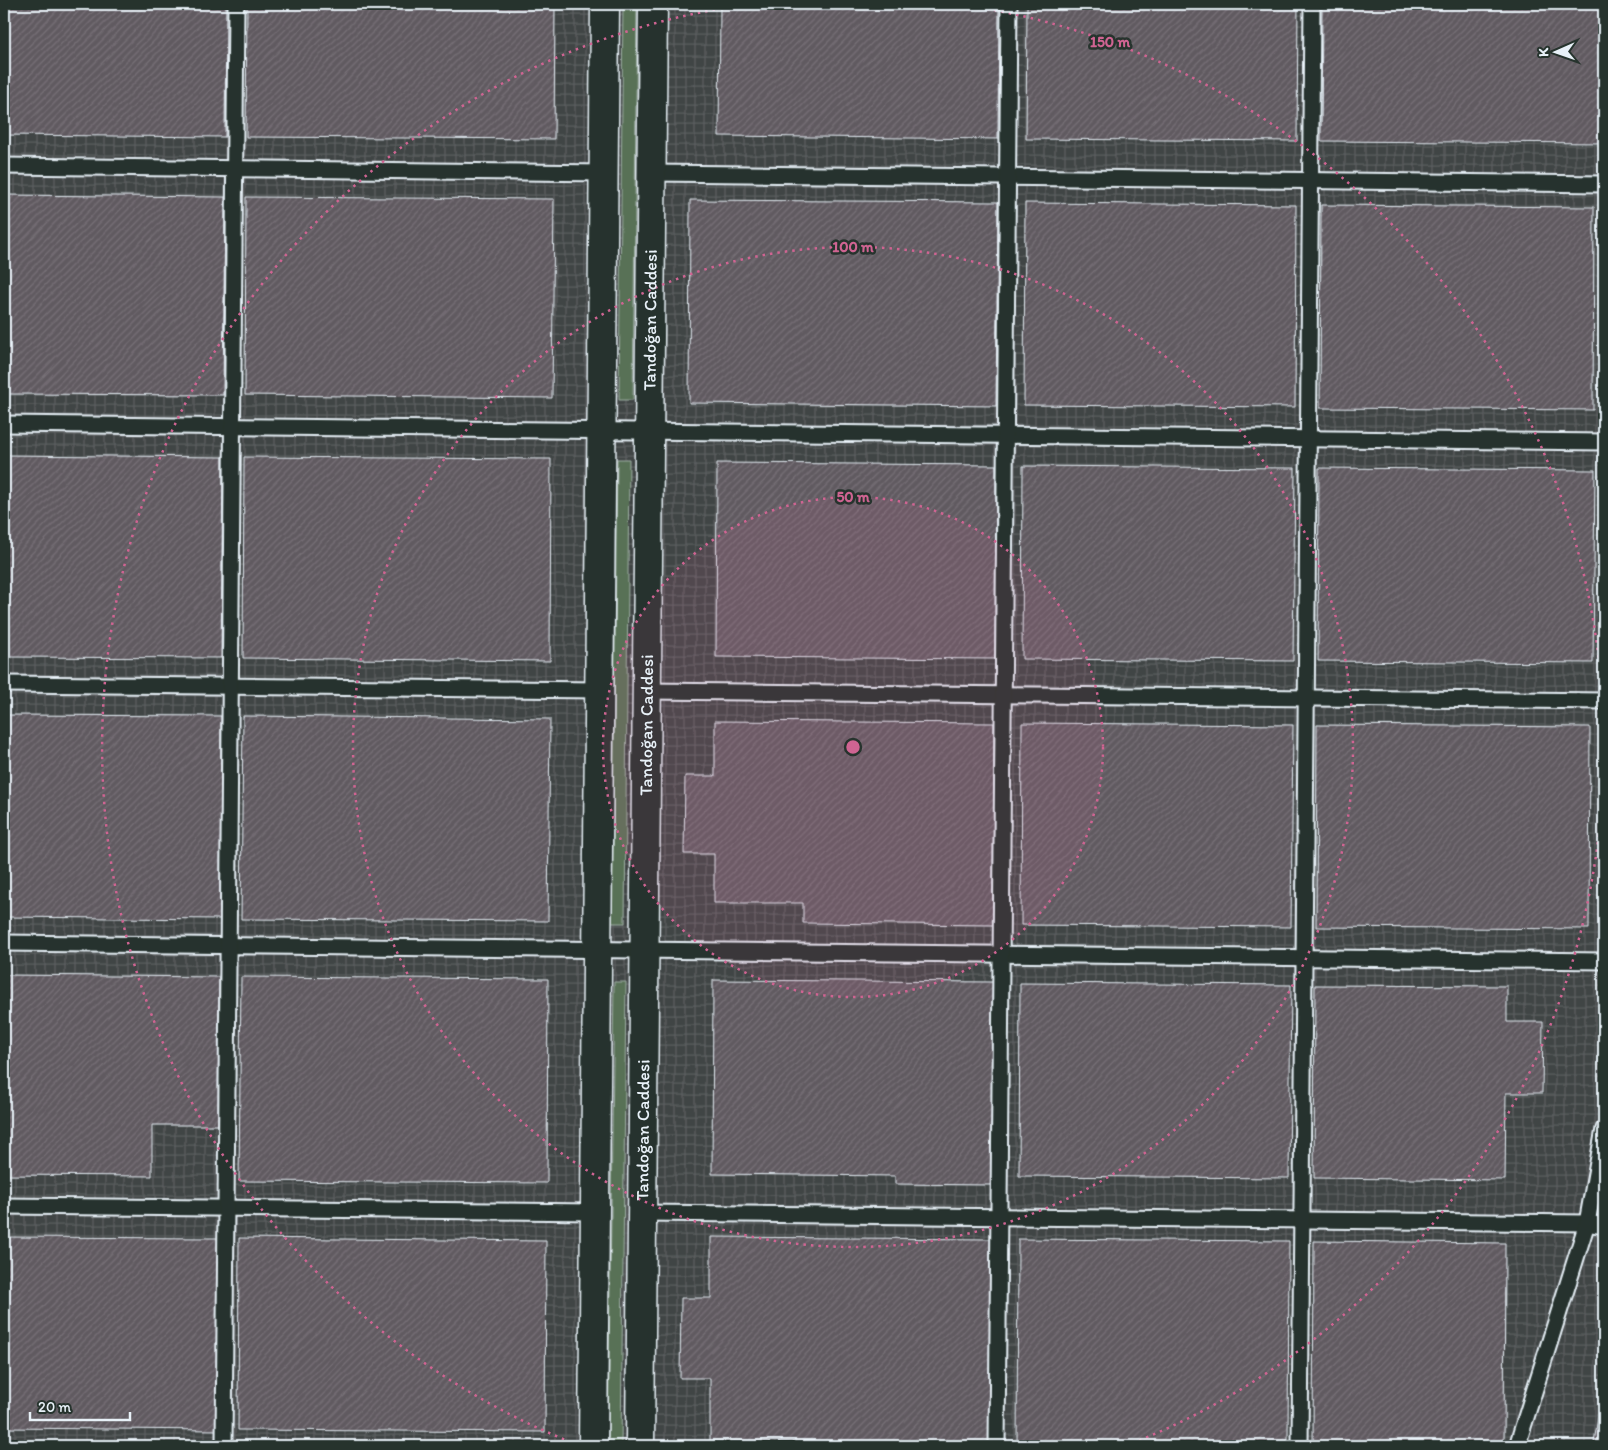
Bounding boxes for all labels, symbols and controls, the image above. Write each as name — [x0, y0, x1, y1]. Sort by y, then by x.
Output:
north arrow — [1530, 28, 1580, 78]
text: 150 m — [1090, 33, 1130, 51]
text: K — [1535, 47, 1552, 57]
text: 100 m — [832, 238, 874, 256]
street label: Tandoğan Caddesi — [639, 249, 662, 391]
text: 50 m — [836, 488, 870, 506]
street label: Tandoğan Caddesi — [635, 654, 658, 796]
centre of rings — [844, 738, 862, 756]
street label: Tandoğan Caddesi — [631, 1059, 654, 1201]
scale bar — [30, 1390, 130, 1422]
text: 20 m — [38, 1398, 72, 1416]

